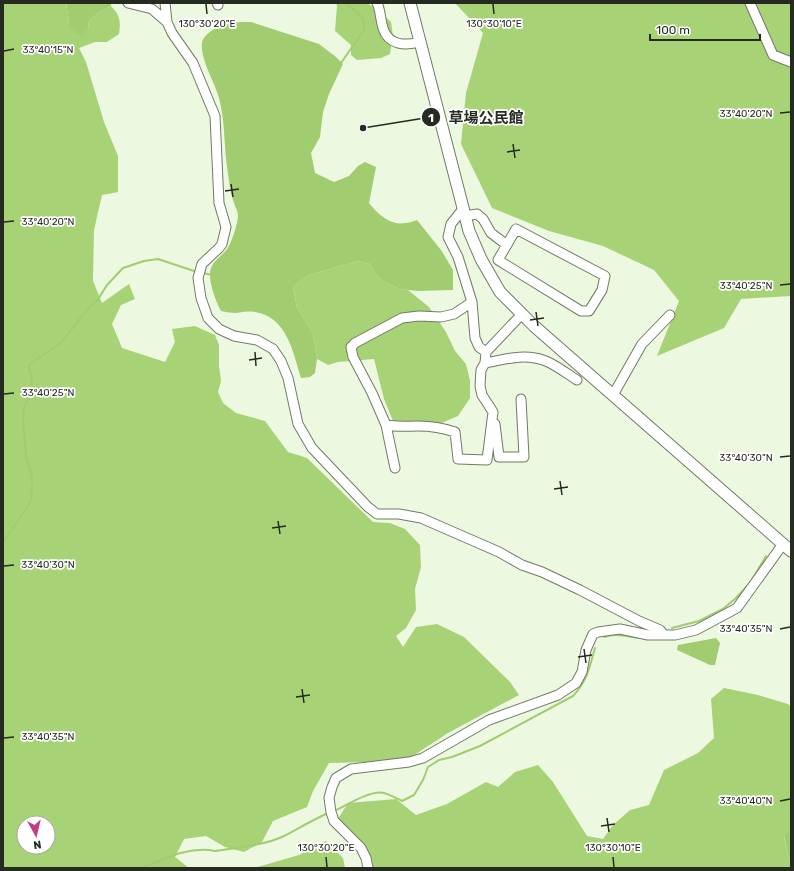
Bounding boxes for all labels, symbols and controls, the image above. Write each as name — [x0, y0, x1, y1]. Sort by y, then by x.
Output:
scale bar — [650, 16, 760, 42]
text: 130°30'20"E — [178, 18, 236, 30]
text: 130°30'10"E — [466, 18, 522, 30]
text: 100 m — [656, 23, 690, 37]
text: 33°40'15"N — [22, 44, 74, 56]
callout: 草場公民館 — [421, 104, 532, 131]
text: 33°40'20"N — [719, 108, 773, 120]
text: 草場公民館 — [448, 109, 524, 127]
text: 1 — [428, 111, 434, 125]
text: 33°40'20"N — [21, 216, 75, 228]
text: 33°40'25"N — [720, 280, 772, 292]
text: 33°40'25"N — [22, 387, 74, 399]
text: 33°40'30"N — [719, 452, 773, 464]
text: 33°40'30"N — [21, 559, 75, 571]
text: 33°40'35"N — [720, 623, 772, 635]
text: 33°40'35"N — [22, 731, 74, 743]
text: 33°40'40"N — [720, 795, 773, 807]
north arrow — [16, 815, 56, 855]
text: N — [32, 837, 42, 851]
text: 130°30'20"E — [297, 842, 355, 854]
text: 130°30'10"E — [585, 842, 641, 854]

